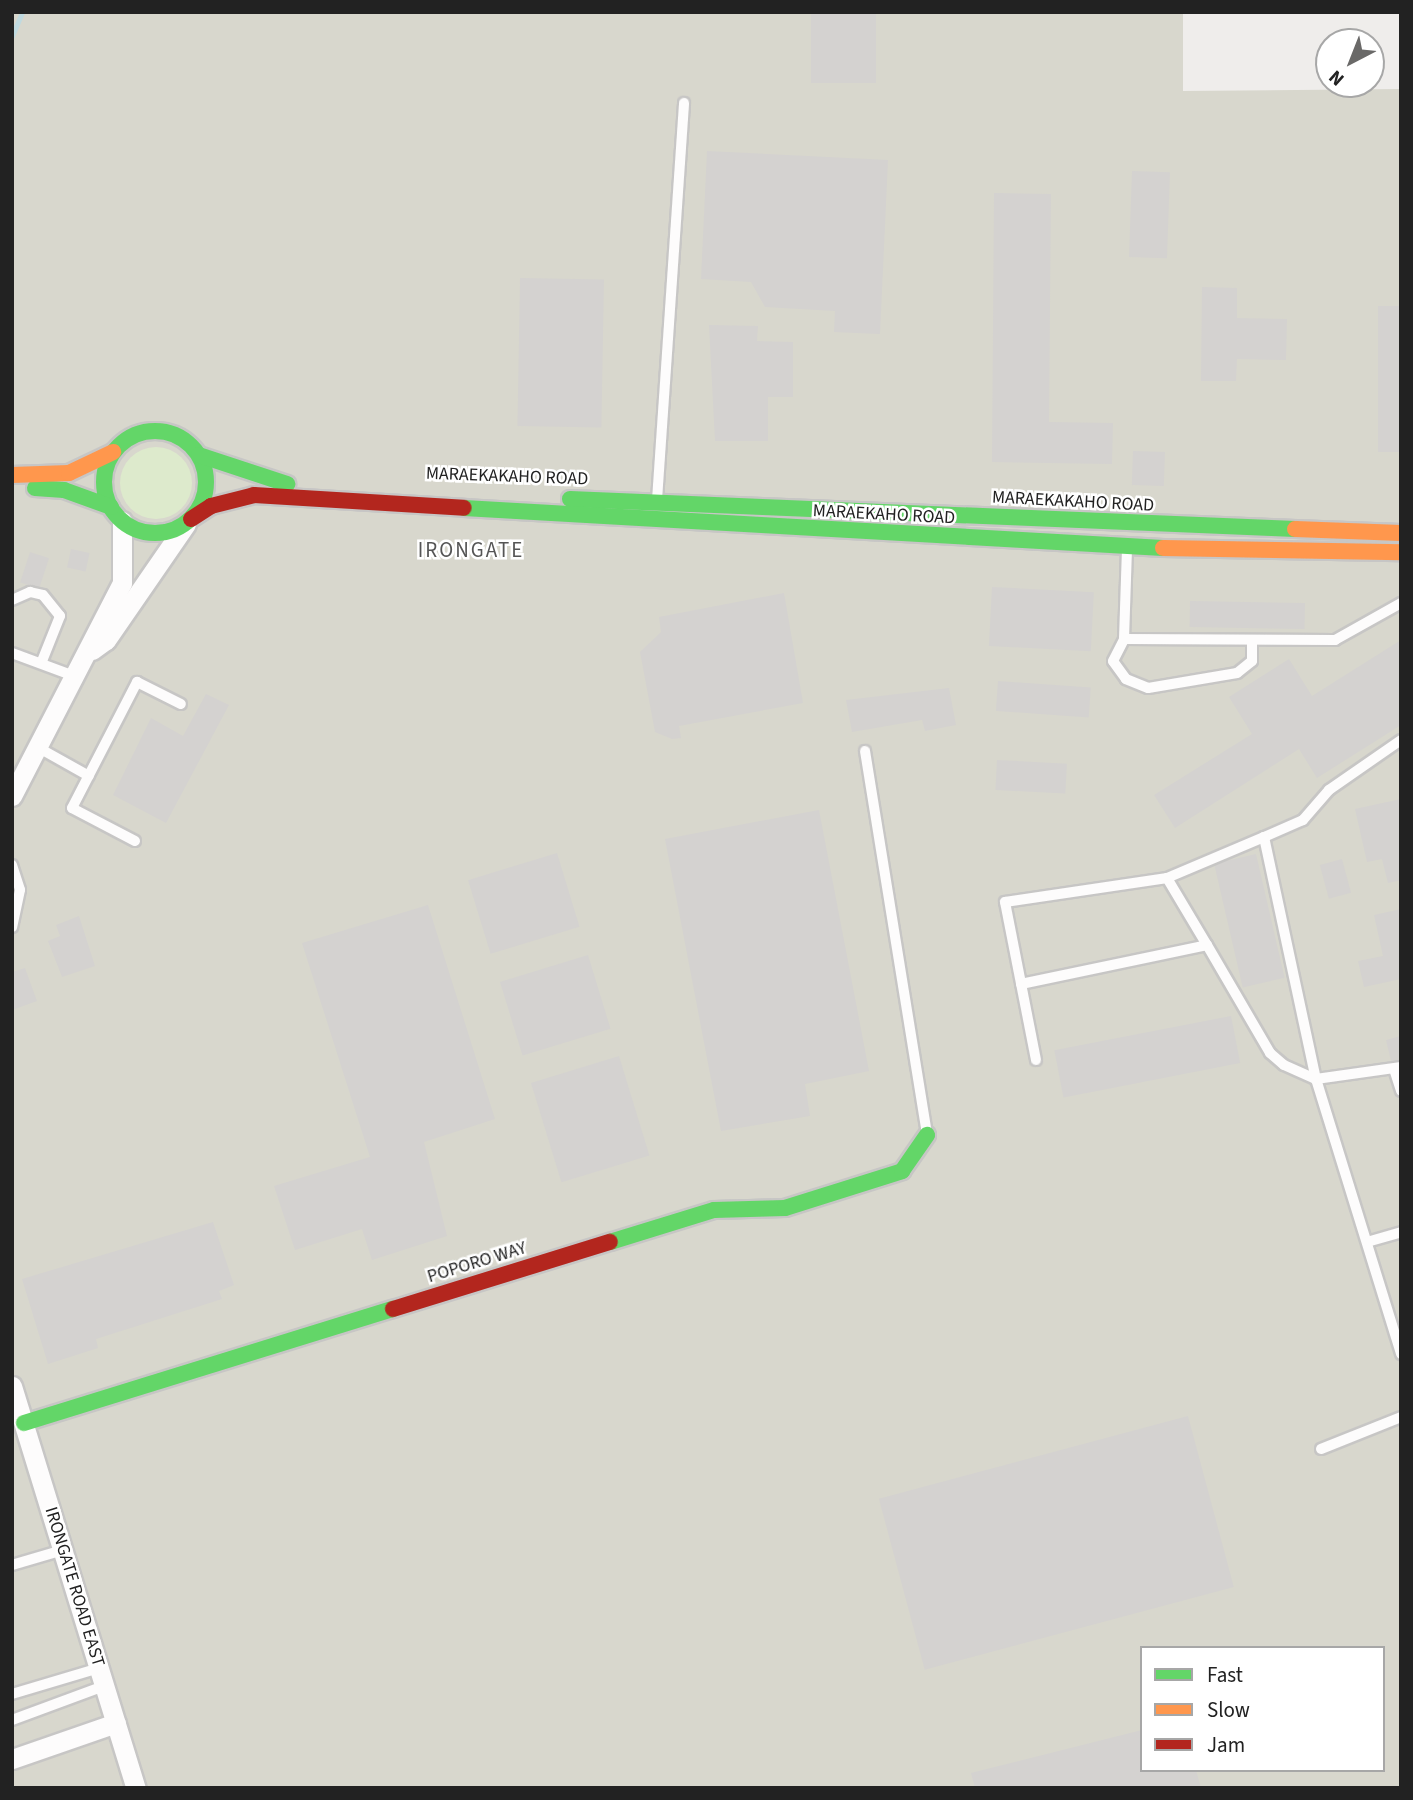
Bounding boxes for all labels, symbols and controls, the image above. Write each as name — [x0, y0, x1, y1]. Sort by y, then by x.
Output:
north arrow — [1315, 28, 1385, 98]
text: N — [1323, 63, 1351, 92]
street label: MARAEKAKAHO ROAD — [425, 463, 589, 491]
street label: MARAEKAKAHO ROAD — [991, 487, 1155, 517]
street label: MARAEKAHO ROAD — [812, 500, 956, 530]
district label: IRONGATE — [419, 537, 523, 563]
street label: POPORO WAY — [425, 1238, 529, 1288]
street label: IRONGATE ROAD EAST — [39, 1505, 109, 1669]
legend — [1140, 1646, 1385, 1772]
text: Fast — [1207, 1660, 1243, 1690]
text: Slow — [1207, 1695, 1250, 1725]
text: Jam — [1207, 1730, 1245, 1760]

